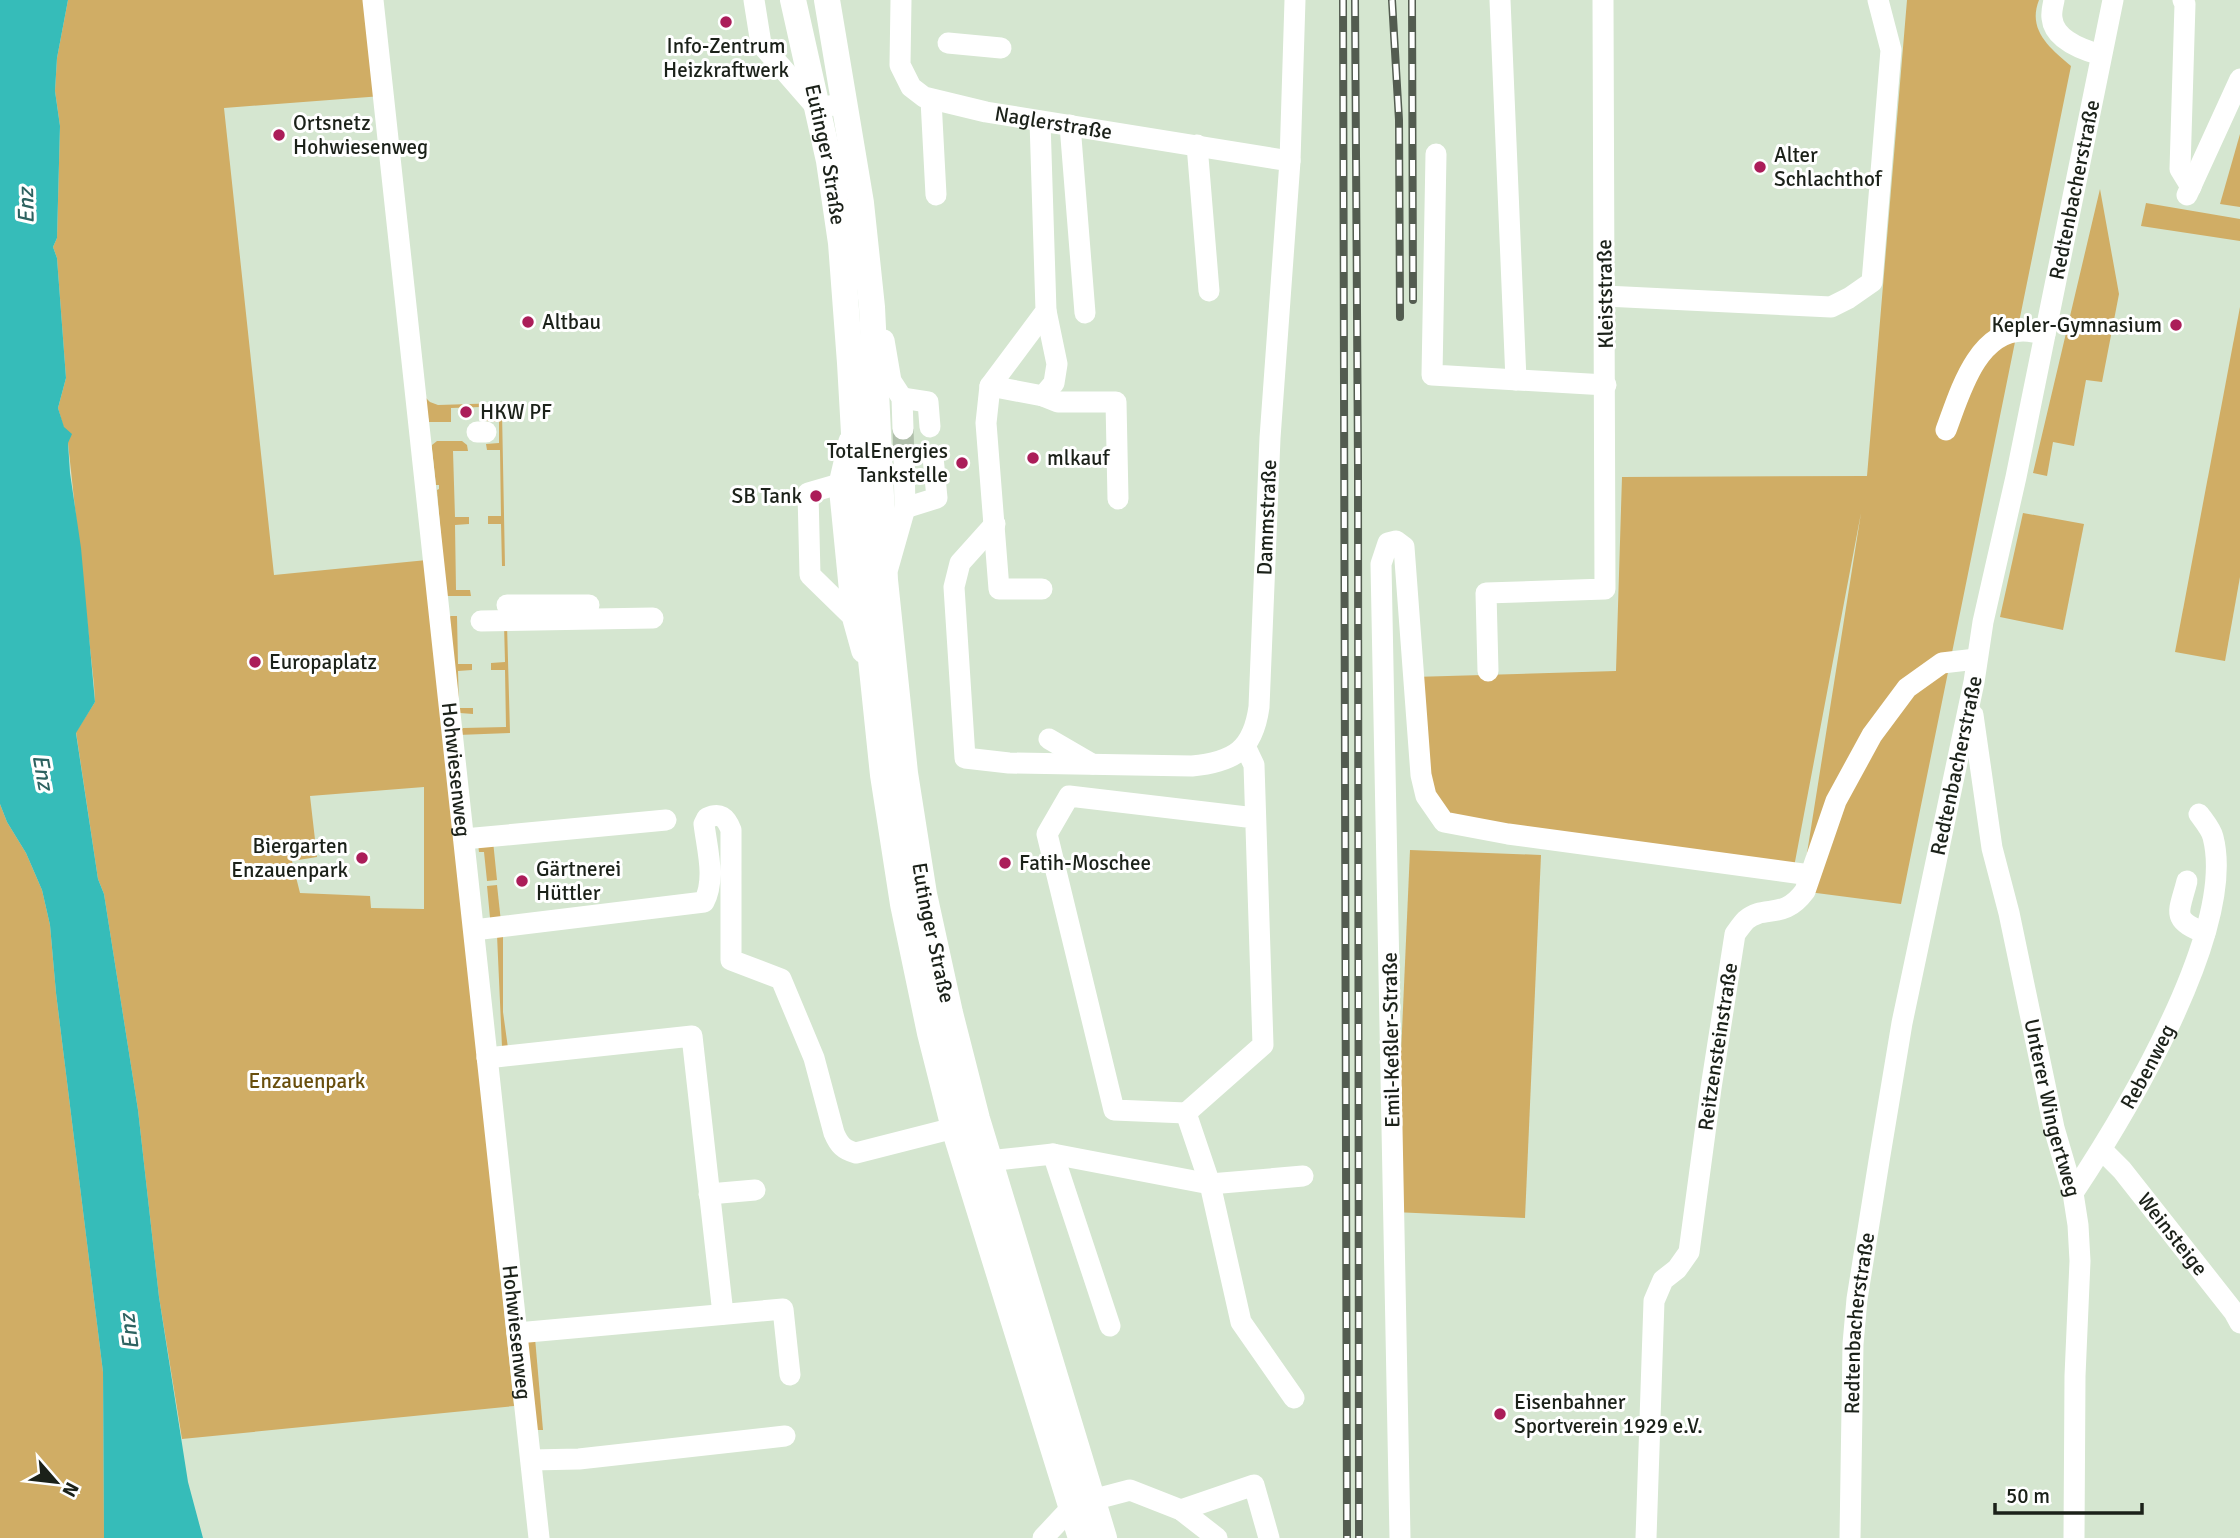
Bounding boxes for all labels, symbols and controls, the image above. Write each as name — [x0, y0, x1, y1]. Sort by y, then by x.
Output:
marker: Info-Zentrum Heizkraftwerk — [718, 14, 734, 30]
place label: Info-Zentrum Heizkraftwerk — [663, 33, 789, 83]
street label: Eutinger Straße — [799, 82, 851, 227]
street label: Redtenbacherstraße — [2043, 97, 2105, 282]
street label: Naglerstraße — [993, 101, 1114, 145]
place label: Ortsnetz Hohwiesenweg — [293, 110, 428, 160]
marker: Ortsnetz Hohwiesenweg — [271, 127, 287, 143]
place label: Alter Schlachthof — [1774, 142, 1883, 192]
marker: Alter Schlachthof — [1752, 159, 1768, 175]
water label: Enz — [11, 186, 41, 224]
street label: Kleiststraße — [1591, 239, 1619, 349]
place label: Altbau — [542, 309, 601, 335]
place label: Kepler-Gymnasium — [1991, 312, 2162, 338]
marker: Altbau — [520, 314, 536, 330]
marker: Kepler-Gymnasium — [2168, 317, 2184, 333]
place label: HKW PF — [480, 399, 552, 425]
marker: HKW PF — [458, 404, 474, 420]
place label: TotalEnergies Tankstelle — [827, 438, 948, 488]
place label: mlkauf — [1047, 445, 1111, 471]
marker: mlkauf — [1025, 450, 1041, 466]
marker: TotalEnergies Tankstelle — [954, 455, 970, 471]
street label: Dammstraße — [1251, 459, 1282, 576]
place label: SB Tank — [732, 483, 802, 509]
marker: SB Tank — [808, 488, 824, 504]
place label: Europaplatz — [269, 649, 377, 675]
marker: Europaplatz — [247, 654, 263, 670]
street label: Redtenbacherstraße — [1925, 674, 1988, 858]
street label: Hohwiesenweg — [436, 701, 476, 838]
water label: Enz — [26, 752, 61, 794]
place label: Biergarten Enzauenpark — [231, 833, 348, 883]
marker: Biergarten Enzauenpark — [354, 850, 370, 866]
place label: Fatih-Moschee — [1019, 850, 1151, 876]
marker: Fatih-Moschee — [997, 855, 1013, 871]
place label: Gärtnerei Hüttler — [536, 856, 621, 906]
street label: Eutinger Straße — [906, 861, 960, 1005]
marker: Gärtnerei Hüttler — [514, 873, 530, 889]
street label: Emil-Keßler-Straße — [1376, 952, 1406, 1128]
street label: Reitzensteinstraße — [1692, 961, 1743, 1132]
street label: Unterer Wingertweg — [2018, 1016, 2086, 1200]
street label: Rebenweg — [2115, 1020, 2181, 1114]
park label: Enzauenpark — [249, 1068, 366, 1094]
street label: Weinsteige — [2132, 1187, 2213, 1281]
street label: Redtenbacherstraße — [1839, 1231, 1880, 1415]
street label: Hohwiesenweg — [497, 1264, 537, 1401]
water label: Enz — [112, 1311, 146, 1352]
place label: Eisenbahner Sportverein 1929 e.V. — [1514, 1389, 1703, 1439]
marker: Eisenbahner Sportverein 1929 e.V. — [1492, 1406, 1508, 1422]
north arrow — [21, 1447, 91, 1517]
scale bar — [1995, 1472, 2142, 1516]
text: N — [56, 1478, 84, 1501]
text: 50 m — [2006, 1483, 2050, 1509]

